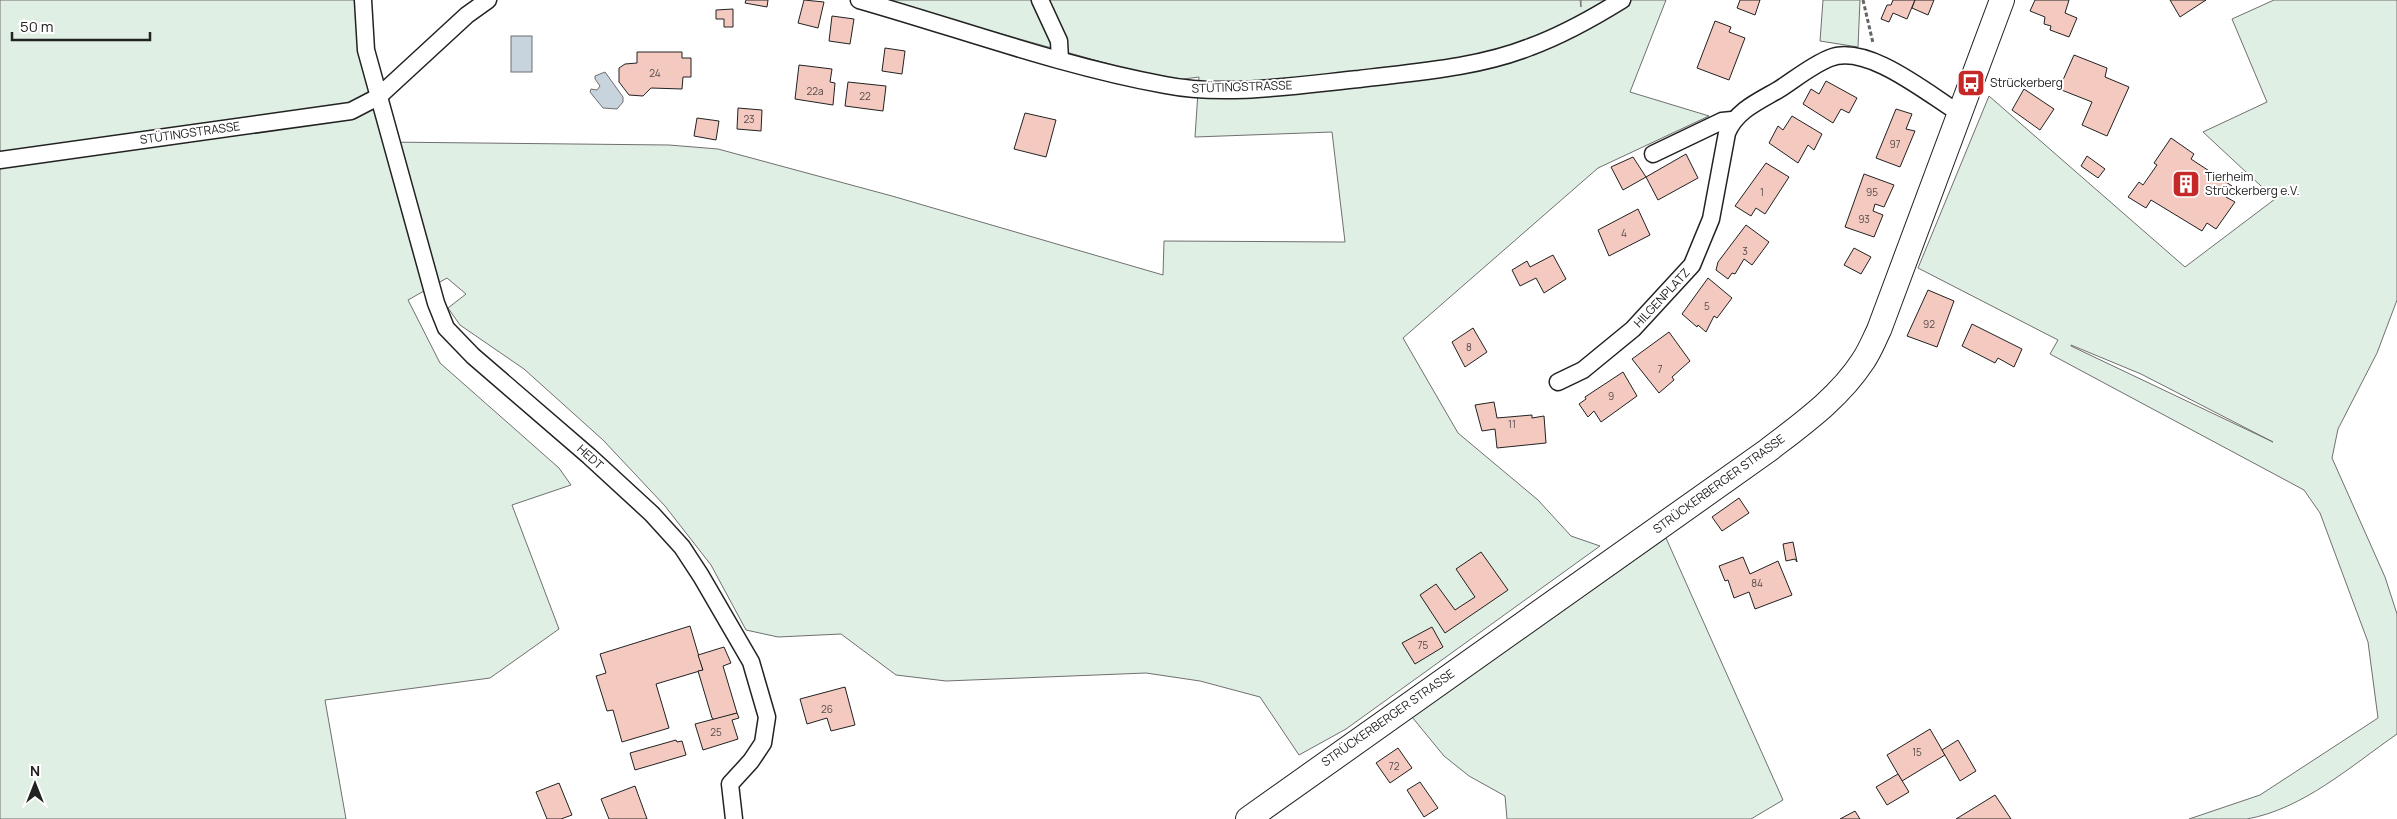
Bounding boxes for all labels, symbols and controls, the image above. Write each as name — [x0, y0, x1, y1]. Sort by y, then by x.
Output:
scale bar — [12, 10, 150, 42]
text: 50 m — [20, 16, 54, 37]
house number: 24 — [649, 66, 661, 80]
bus stop icon: Strückerberg — [1956, 68, 1986, 98]
place label: Strückerberg — [1990, 74, 2063, 91]
street label: STÜTINGSTRASSE — [1191, 76, 1293, 97]
house number: 22a — [807, 84, 823, 98]
house number: 22 — [859, 89, 871, 103]
house number: 23 — [743, 112, 755, 126]
street label: STÜTINGSTRASSE — [139, 117, 241, 148]
house number: 97 — [1889, 137, 1901, 151]
place label: Tierheim Strückerberg e.V. — [2205, 168, 2300, 199]
building icon: Tierheim Strückerberg e.V. — [2171, 169, 2201, 199]
house number: 1 — [1760, 185, 1764, 199]
house number: 95 — [1866, 185, 1878, 199]
house number: 93 — [1858, 212, 1870, 226]
house number: 4 — [1621, 226, 1627, 240]
house number: 3 — [1742, 244, 1748, 258]
street label: HILGENPLATZ — [1630, 264, 1693, 331]
house number: 5 — [1704, 299, 1710, 313]
house number: 92 — [1923, 317, 1935, 331]
house number: 8 — [1466, 340, 1472, 354]
house number: 7 — [1657, 362, 1663, 376]
house number: 9 — [1608, 389, 1614, 403]
house number: 11 — [1508, 417, 1516, 431]
street label: STRÜCKERBERGER STRASSE — [1649, 430, 1788, 537]
street label: HEDT — [573, 440, 608, 474]
house number: 84 — [1751, 576, 1763, 590]
house number: 75 — [1418, 638, 1429, 652]
street label: STRÜCKERBERGER STRASSE — [1318, 665, 1458, 770]
house number: 26 — [821, 702, 833, 716]
house number: 25 — [710, 725, 722, 739]
house number: 15 — [1912, 745, 1922, 759]
north arrow — [10, 759, 60, 809]
house number: 72 — [1389, 759, 1400, 773]
text: N — [30, 761, 40, 780]

